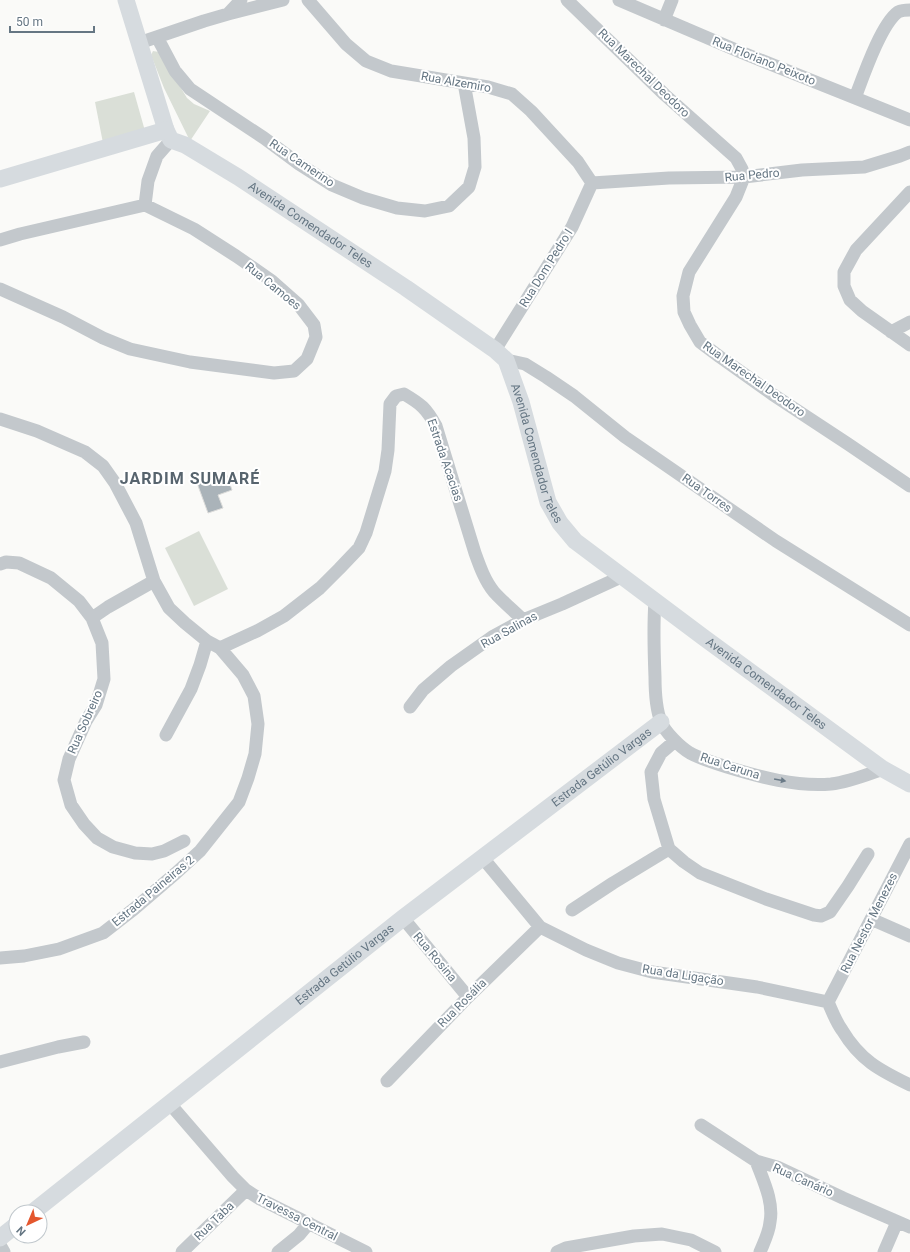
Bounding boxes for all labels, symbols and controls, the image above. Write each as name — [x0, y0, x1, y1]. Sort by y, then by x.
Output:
scale bar — [10, 8, 94, 34]
text: 50 m — [16, 15, 43, 29]
street label: Rua Marechal Deodoro — [595, 26, 693, 120]
street label: Rua Floriano Peixoto — [710, 34, 818, 88]
street label: Rua Alzemiro — [420, 69, 492, 95]
street label: Rua Camerino — [267, 136, 337, 190]
street label: Rua Pedro — [724, 166, 780, 184]
street label: Avenida Comendador Teles — [246, 179, 375, 271]
street label: Rua Dom Pedro I — [516, 226, 576, 310]
street label: Rua Camoes — [242, 259, 304, 313]
street label: Rua Marechal Deodoro — [700, 338, 808, 420]
street label: Avenida Comendador Teles — [508, 382, 566, 526]
street label: Estrada Acacias — [424, 417, 466, 503]
district label: JARDIM SUMARÉ — [120, 469, 260, 488]
street label: Rua Torres — [680, 471, 734, 515]
street label: Rua Salinas — [478, 609, 540, 651]
street label: Avenida Comendador Teles — [703, 635, 829, 732]
street label: Rua Sobreiro — [65, 688, 105, 756]
street label: Estrada Getúlio Vargas — [549, 725, 654, 810]
street label: Rua Caruna — [699, 750, 761, 782]
one-way arrow — [774, 778, 786, 784]
street label: Estrada Paineiras 2 — [109, 852, 197, 929]
street label: Rua Nestor Menezes — [838, 871, 900, 975]
street label: Estrada Getúlio Vargas — [293, 921, 397, 1008]
street label: Rua Rosina — [410, 930, 460, 984]
street label: Rua da Ligação — [641, 962, 725, 988]
street label: Rua Rosália — [435, 976, 489, 1030]
street label: Rua Canário — [771, 1160, 836, 1200]
street label: Travessa Central — [254, 1191, 340, 1243]
street label: Rua Taba — [191, 1199, 237, 1243]
north arrow — [8, 1204, 48, 1244]
text: N — [14, 1223, 29, 1238]

